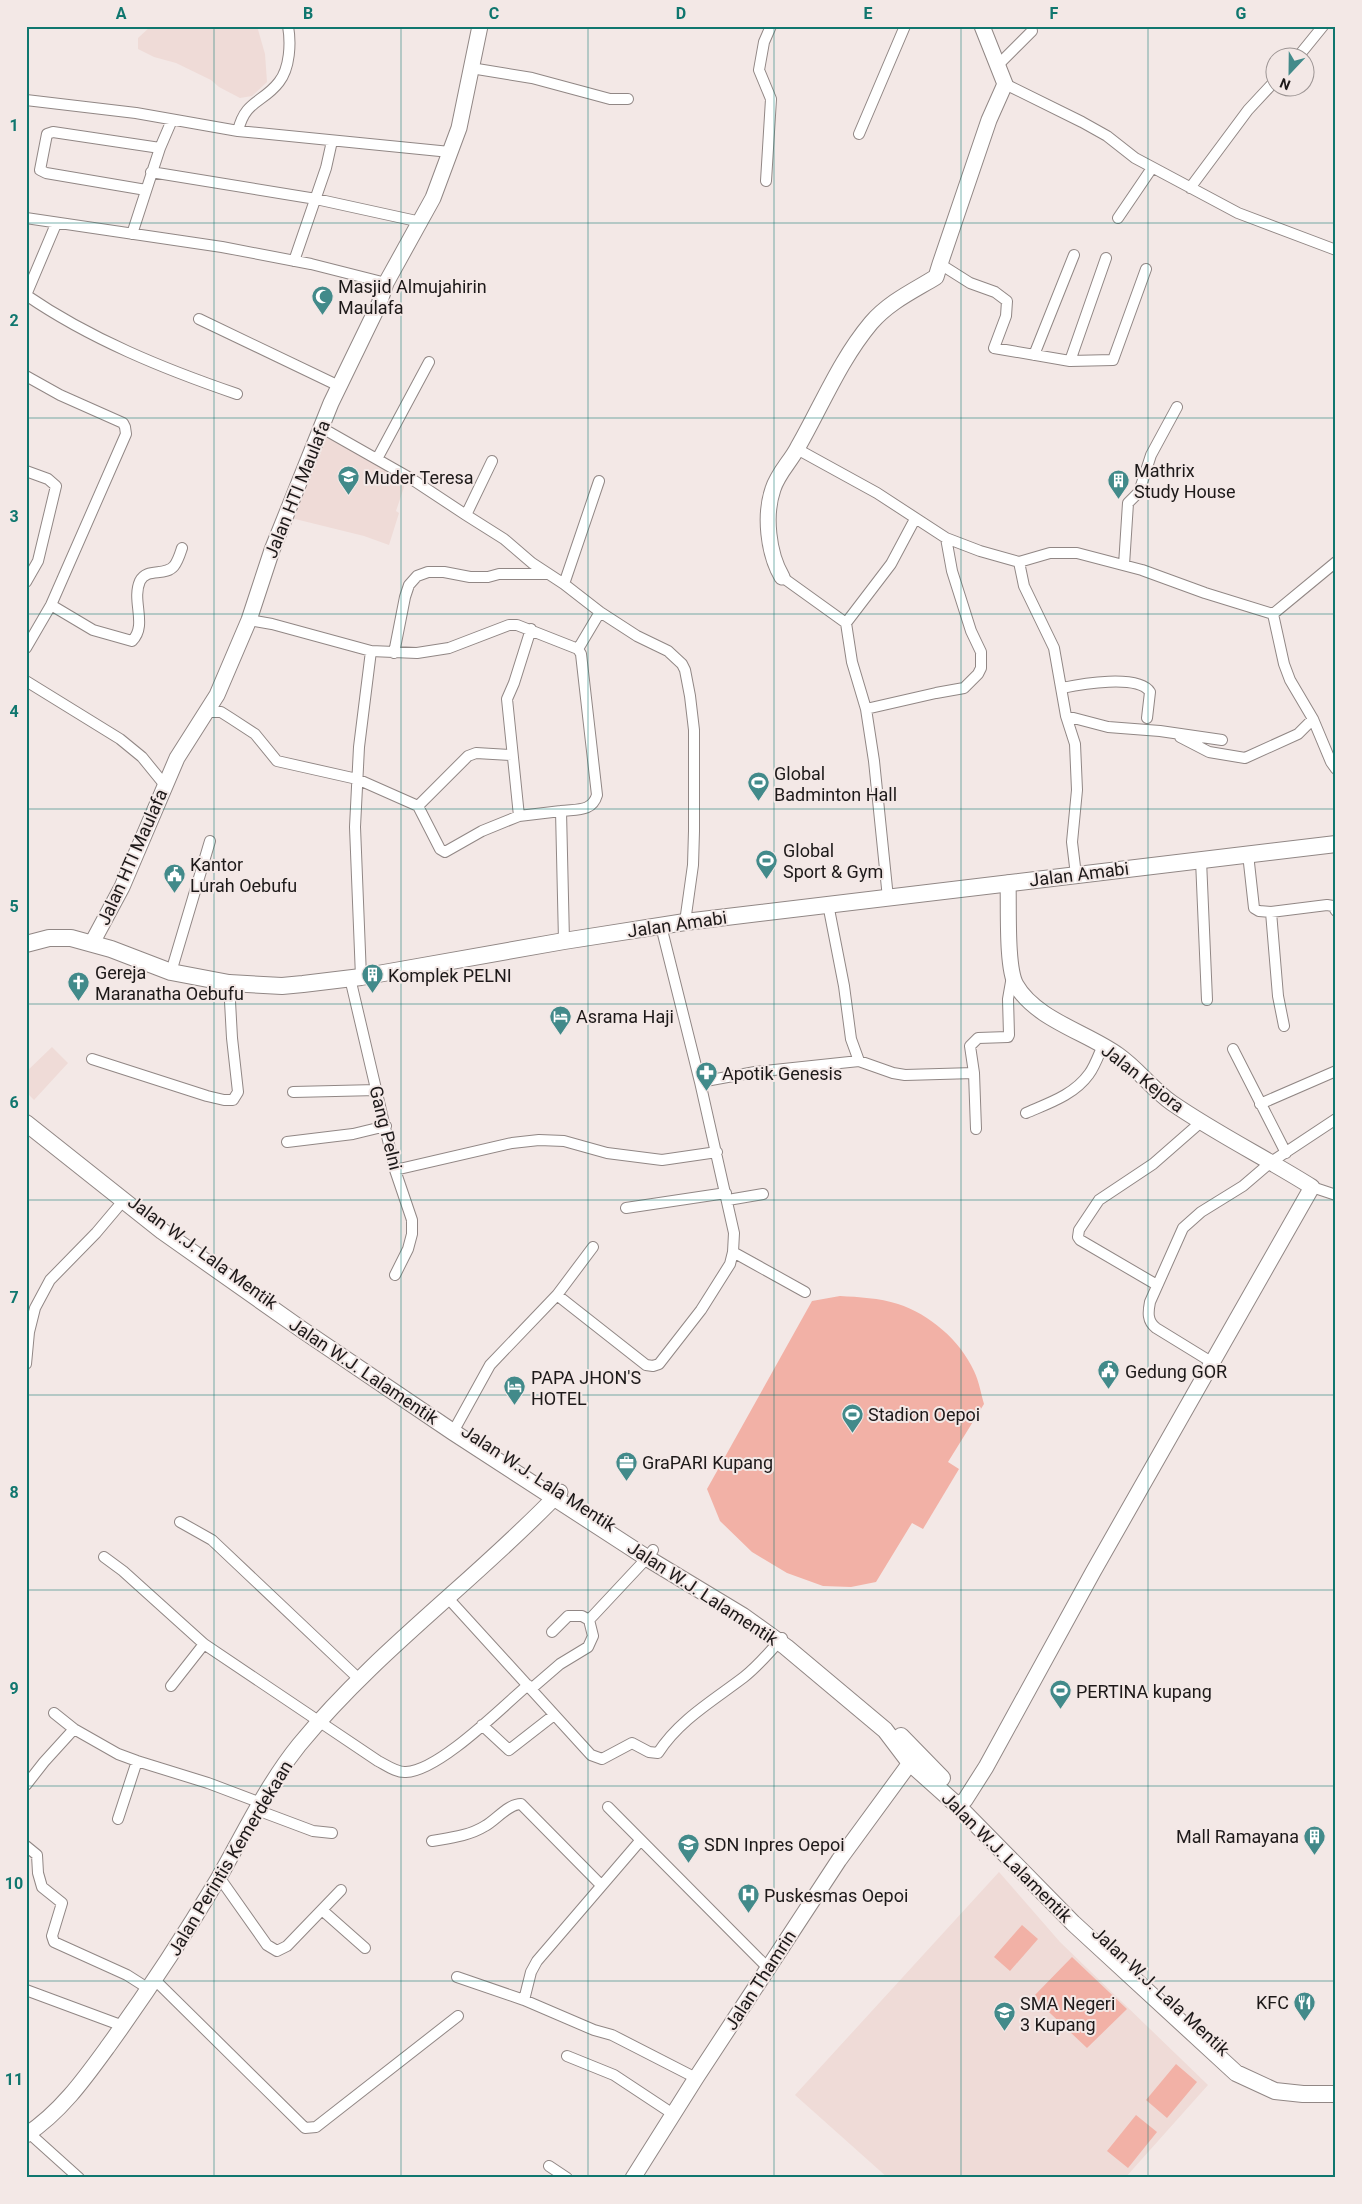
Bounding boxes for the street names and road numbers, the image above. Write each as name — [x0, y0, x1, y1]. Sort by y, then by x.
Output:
street label: Jalan HTI Maulafa — [260, 417, 334, 561]
street label: Jalan HTI Maulafa — [93, 786, 171, 928]
street label: Jalan Amabi — [1028, 857, 1130, 891]
street label: Jalan Amabi — [626, 907, 728, 941]
street label: Jalan Kejora — [1098, 1039, 1188, 1117]
street label: Gang Pelni — [365, 1084, 407, 1172]
street label: Jalan W.J. Lala Mentik — [124, 1191, 283, 1314]
street label: Jalan W.J. Lalamentik — [285, 1313, 443, 1429]
street label: Jalan W.J. Lala Mentik — [458, 1420, 621, 1536]
street label: Jalan W.J. Lalamentik — [624, 1536, 783, 1650]
street label: Jalan Perintis Kemerdekaan — [163, 1757, 297, 1959]
street label: Jalan W.J. Lalamentik — [938, 1788, 1077, 1927]
street label: Jalan W.J. Lala Mentik — [1088, 1922, 1235, 2061]
street label: Jalan Thamrin — [720, 1926, 800, 2034]

